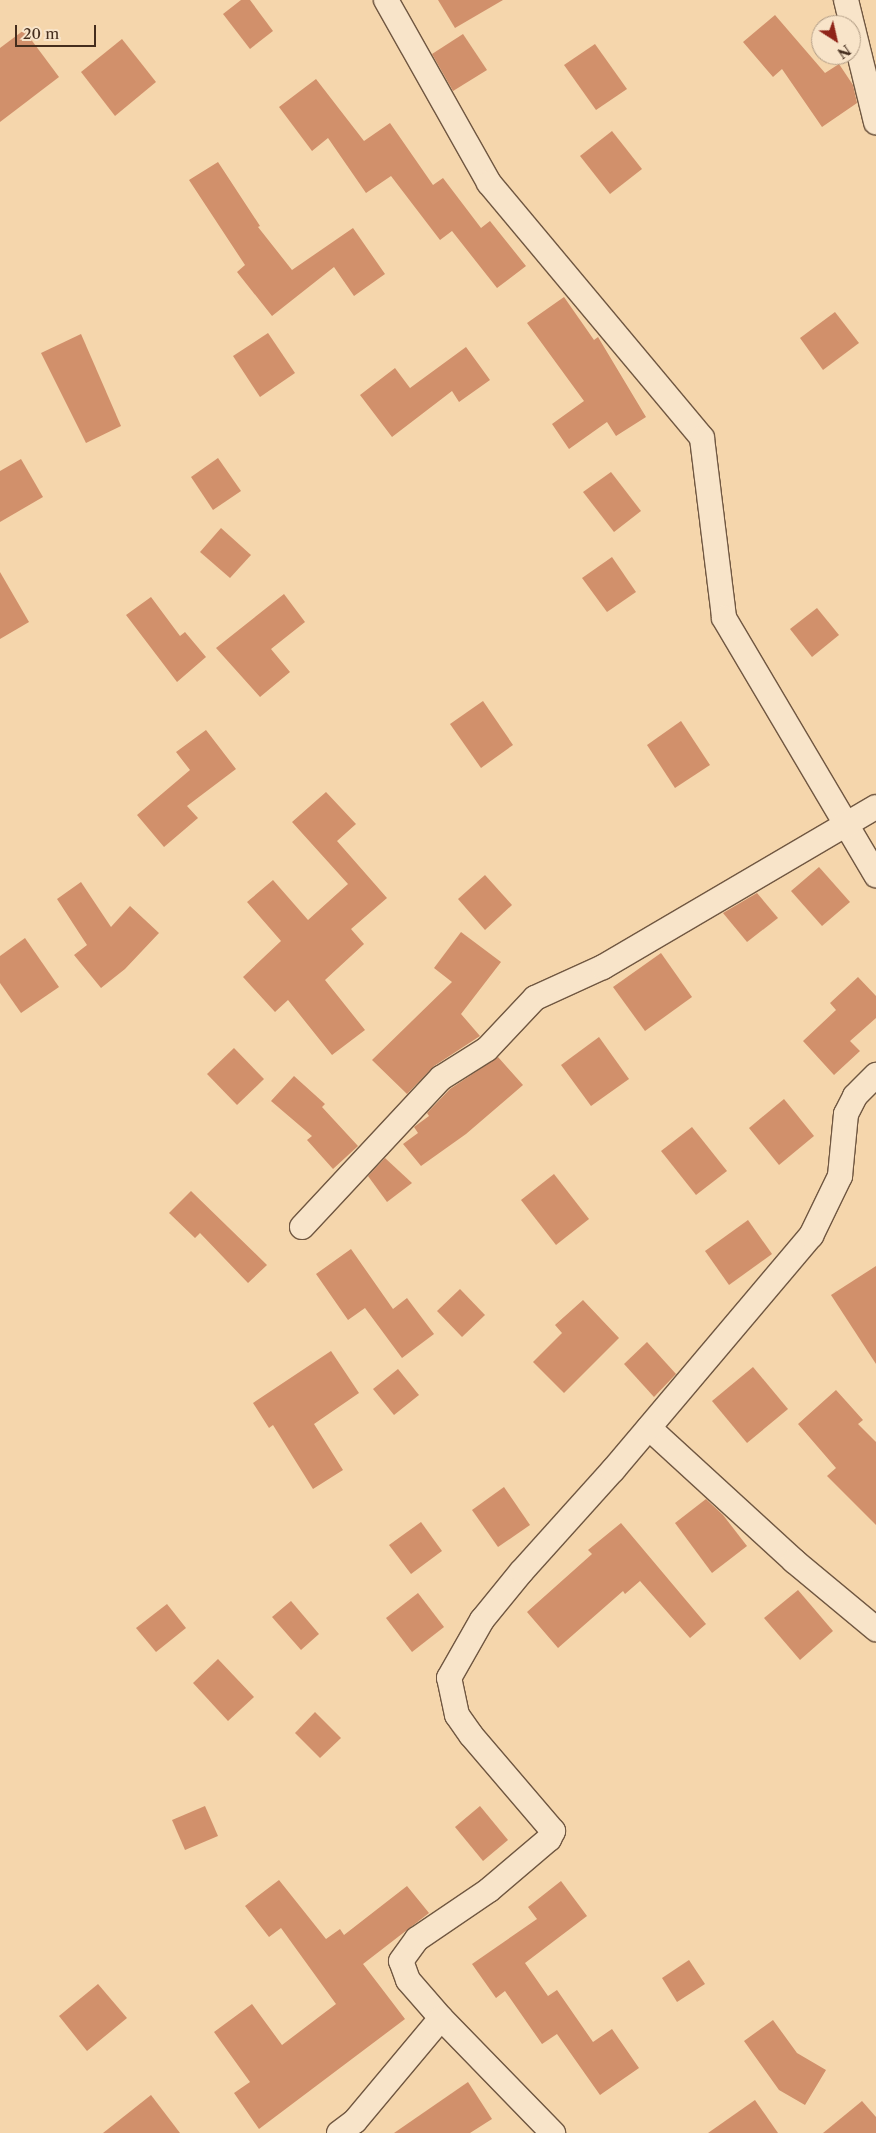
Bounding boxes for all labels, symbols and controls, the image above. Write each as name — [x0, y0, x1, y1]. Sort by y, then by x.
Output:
scale bar — [18, 15, 99, 47]
north arrow — [811, 15, 861, 65]
text: 20 m — [23, 24, 59, 43]
text: N — [834, 41, 854, 62]

